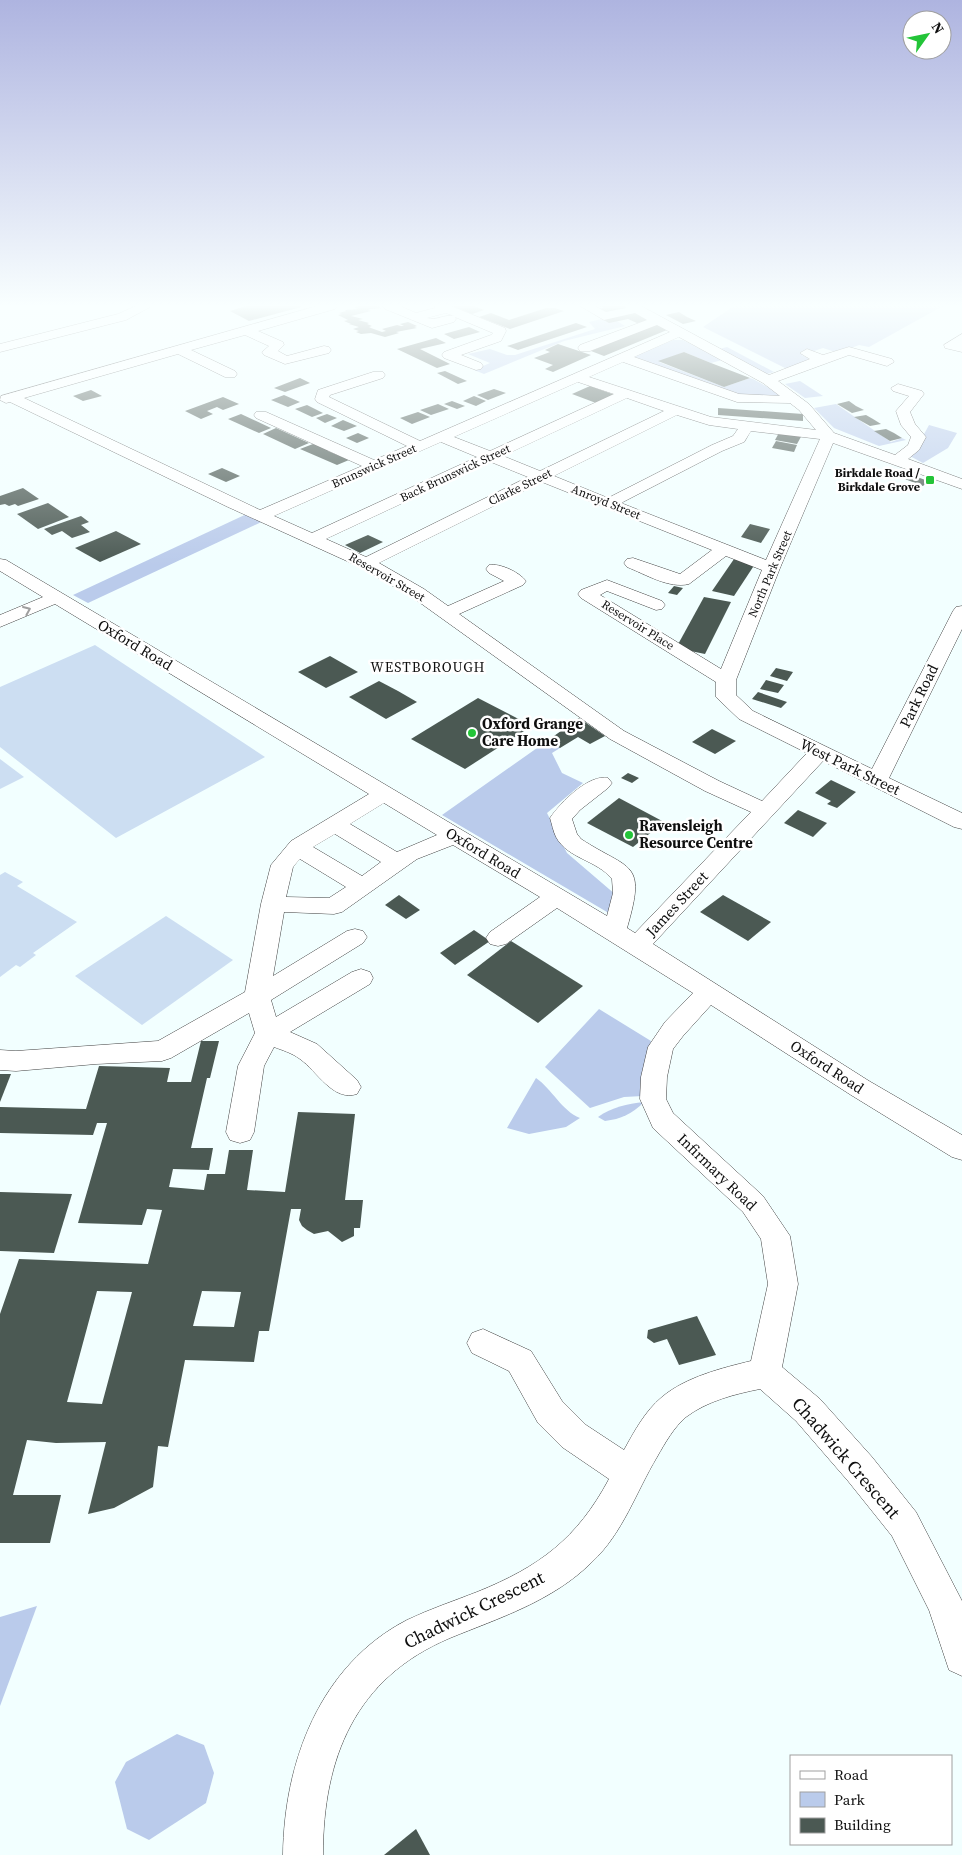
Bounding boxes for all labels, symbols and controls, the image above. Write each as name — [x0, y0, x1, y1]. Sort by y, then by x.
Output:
north arrow — [902, 10, 952, 60]
text: N — [927, 18, 949, 38]
street label: Brunswick Street — [329, 440, 419, 492]
street label: Back Brunswick Street — [397, 440, 513, 506]
street label: Clarke Street — [486, 465, 554, 509]
place label: Birkdale Road / Birkdale Grove — [835, 465, 920, 495]
marker: Birkdale Road / Birkdale Grove — [924, 474, 936, 486]
street label: Anroyd Street — [569, 481, 643, 523]
street label: North Park Street — [744, 528, 796, 620]
street label: Reservoir Street — [346, 549, 428, 605]
street label: Reservoir Place — [599, 596, 677, 654]
one-way arrow — [23, 605, 31, 615]
street label: Oxford Road — [94, 614, 177, 675]
district label: WESTBOROUGH — [370, 657, 486, 677]
street label: Park Road — [894, 660, 943, 731]
place label: Oxford Grange Care Home — [482, 713, 583, 751]
marker: Oxford Grange Care Home — [466, 727, 478, 739]
street label: West Park Street — [797, 733, 904, 800]
place label: Ravensleigh Resource Centre — [639, 815, 753, 853]
street label: Oxford Road — [442, 822, 525, 883]
marker: Ravensleigh Resource Centre — [623, 829, 635, 841]
street label: James Street — [640, 866, 713, 942]
street label: Oxford Road — [786, 1035, 869, 1099]
street label: Infirmary Road — [673, 1128, 762, 1215]
street label: Chadwick Crescent — [787, 1392, 906, 1524]
street label: Chadwick Crescent — [399, 1565, 548, 1654]
legend — [790, 1755, 952, 1845]
text: Road — [834, 1764, 868, 1785]
text: Park — [834, 1789, 866, 1810]
text: Building — [834, 1814, 891, 1835]

